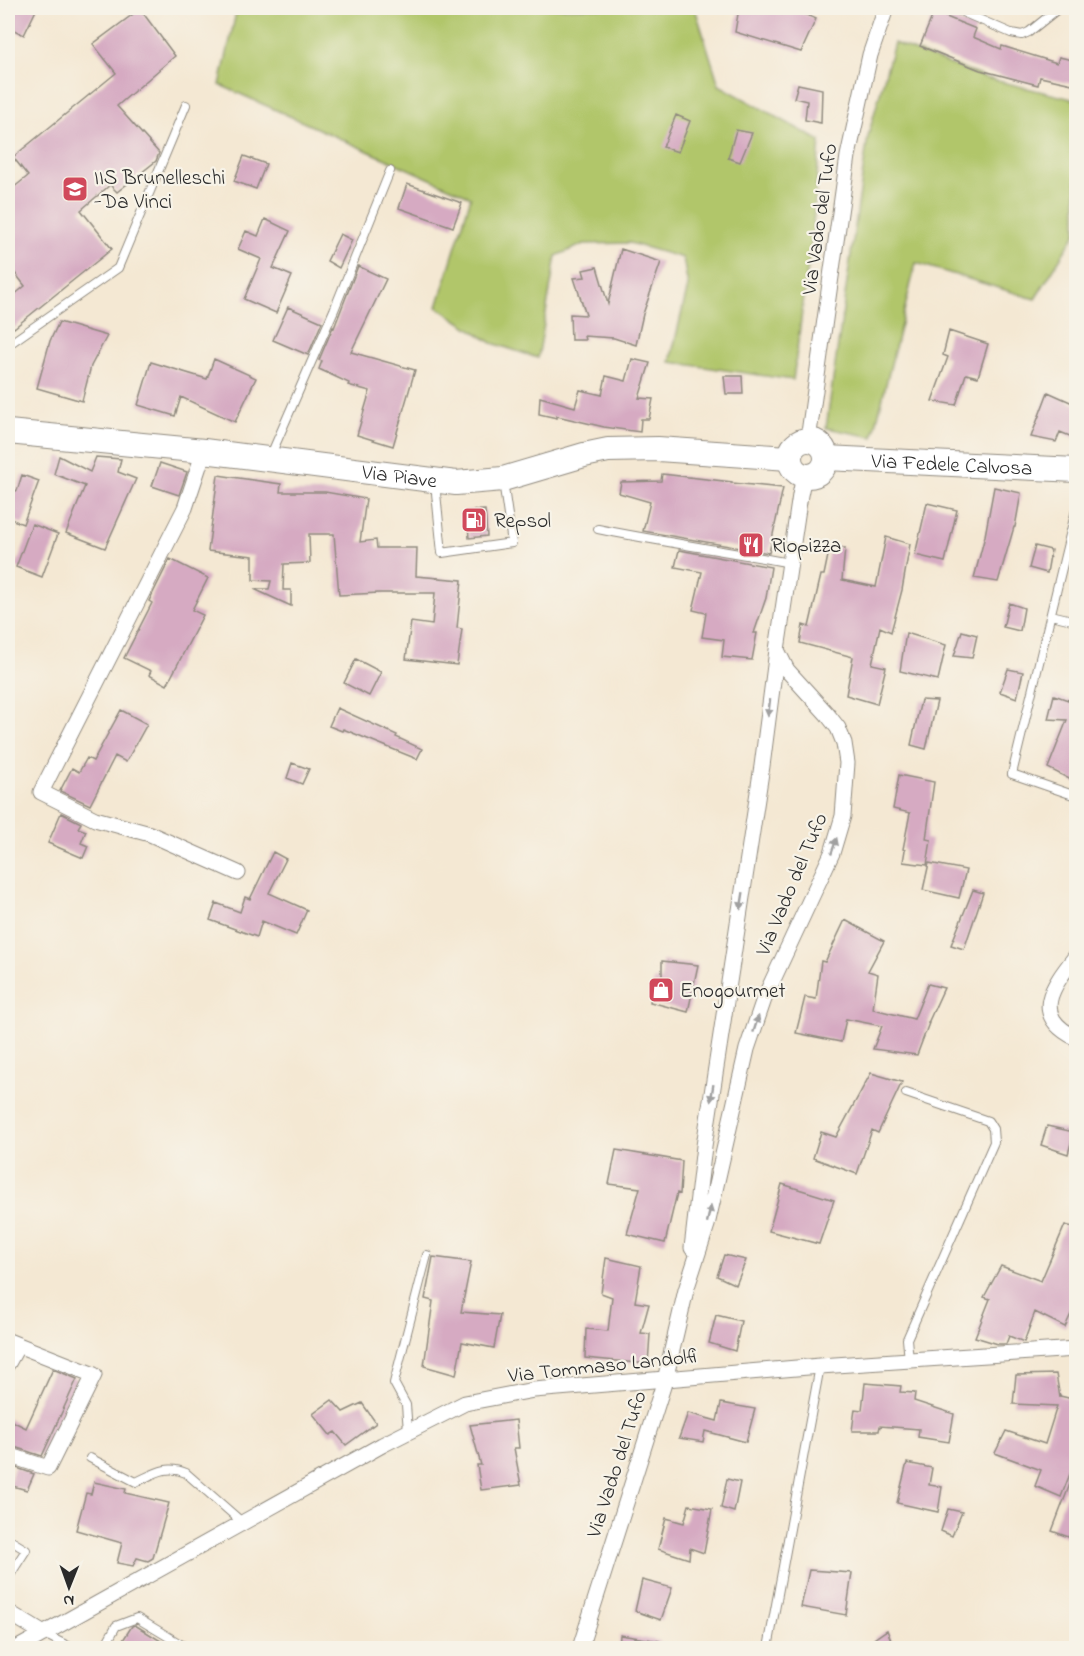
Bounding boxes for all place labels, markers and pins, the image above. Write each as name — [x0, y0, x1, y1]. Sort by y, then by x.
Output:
place label: IIS Brunelleschi -Da Vinci — [94, 164, 225, 218]
school or university icon: IIS Brunelleschi -Da Vinci — [60, 174, 90, 204]
fuel station icon: Repsol — [459, 505, 489, 535]
place label: Repsol — [494, 507, 551, 537]
restaurant icon: Riopizza — [736, 530, 766, 560]
place label: Riopizza — [771, 532, 841, 562]
shop icon: Enogourmet — [646, 975, 676, 1005]
place label: Enogourmet — [680, 977, 786, 1009]

